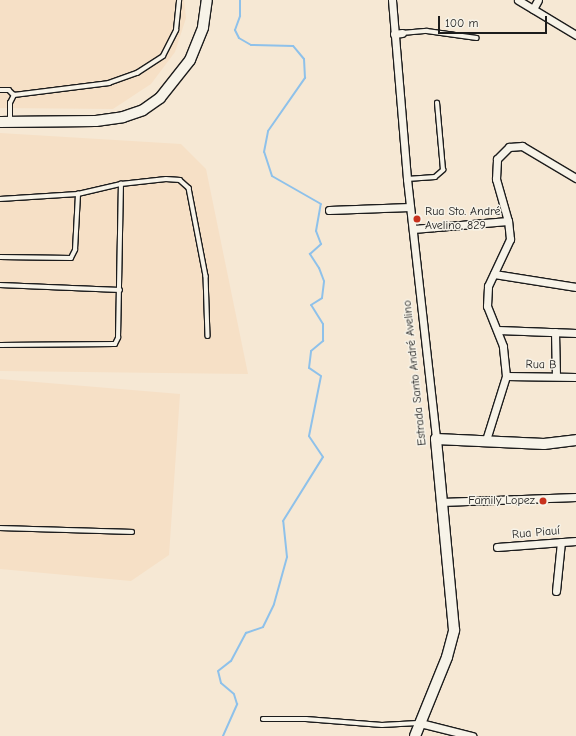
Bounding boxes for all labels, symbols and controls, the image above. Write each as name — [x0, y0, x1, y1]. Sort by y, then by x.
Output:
scale bar — [440, 8, 549, 34]
text: 100 m — [445, 16, 478, 30]
place label: Rua Sto. André Avelino, 829 — [425, 205, 500, 233]
marker: Rua Sto. André Avelino, 829 — [412, 214, 422, 224]
street label: Estrada Santo André Avelino — [400, 299, 430, 447]
street label: Rua B — [525, 358, 557, 372]
place label: Family Lopez — [468, 494, 535, 508]
marker: Family Lopez — [538, 496, 548, 506]
street label: Rua Piauí — [511, 524, 561, 542]

